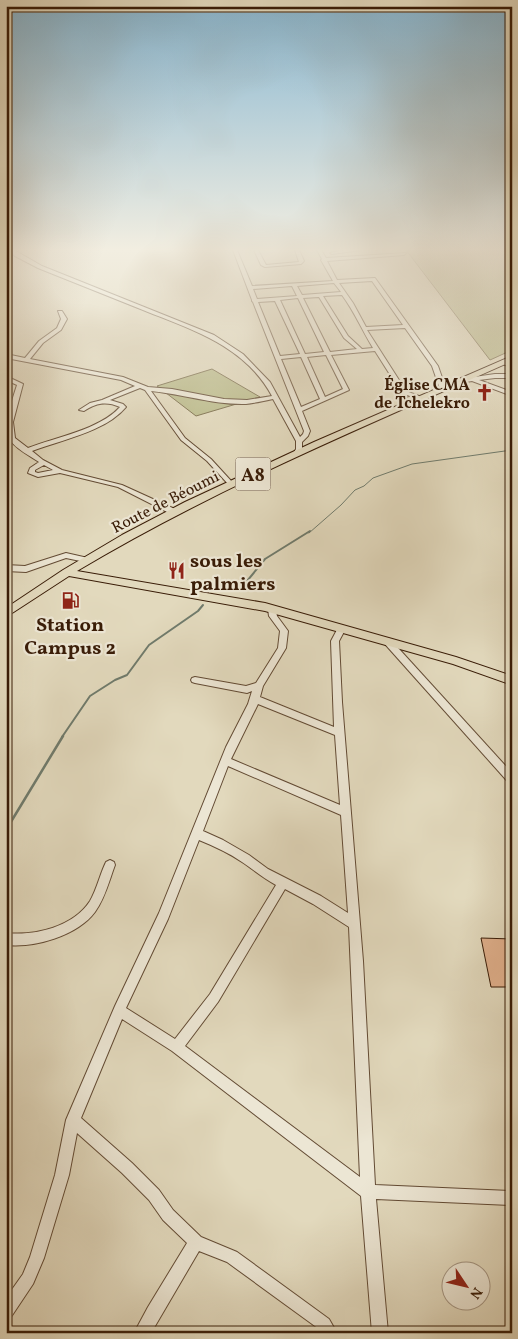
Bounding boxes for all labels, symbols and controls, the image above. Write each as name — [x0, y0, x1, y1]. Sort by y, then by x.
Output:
place label: Église CMA de Tchelekro — [374, 375, 471, 415]
church icon: Église CMA de Tchelekro — [474, 383, 494, 403]
road number: A8 — [236, 458, 270, 490]
street label: Route de Béoumi — [108, 466, 224, 539]
place label: sous les palmiers — [190, 548, 275, 599]
restaurant icon: sous les palmiers — [166, 561, 186, 581]
fuel station icon: Station Campus 2 — [60, 590, 80, 610]
place label: Station Campus 2 — [24, 612, 116, 663]
north arrow — [440, 1262, 490, 1312]
text: N — [465, 1283, 486, 1302]

